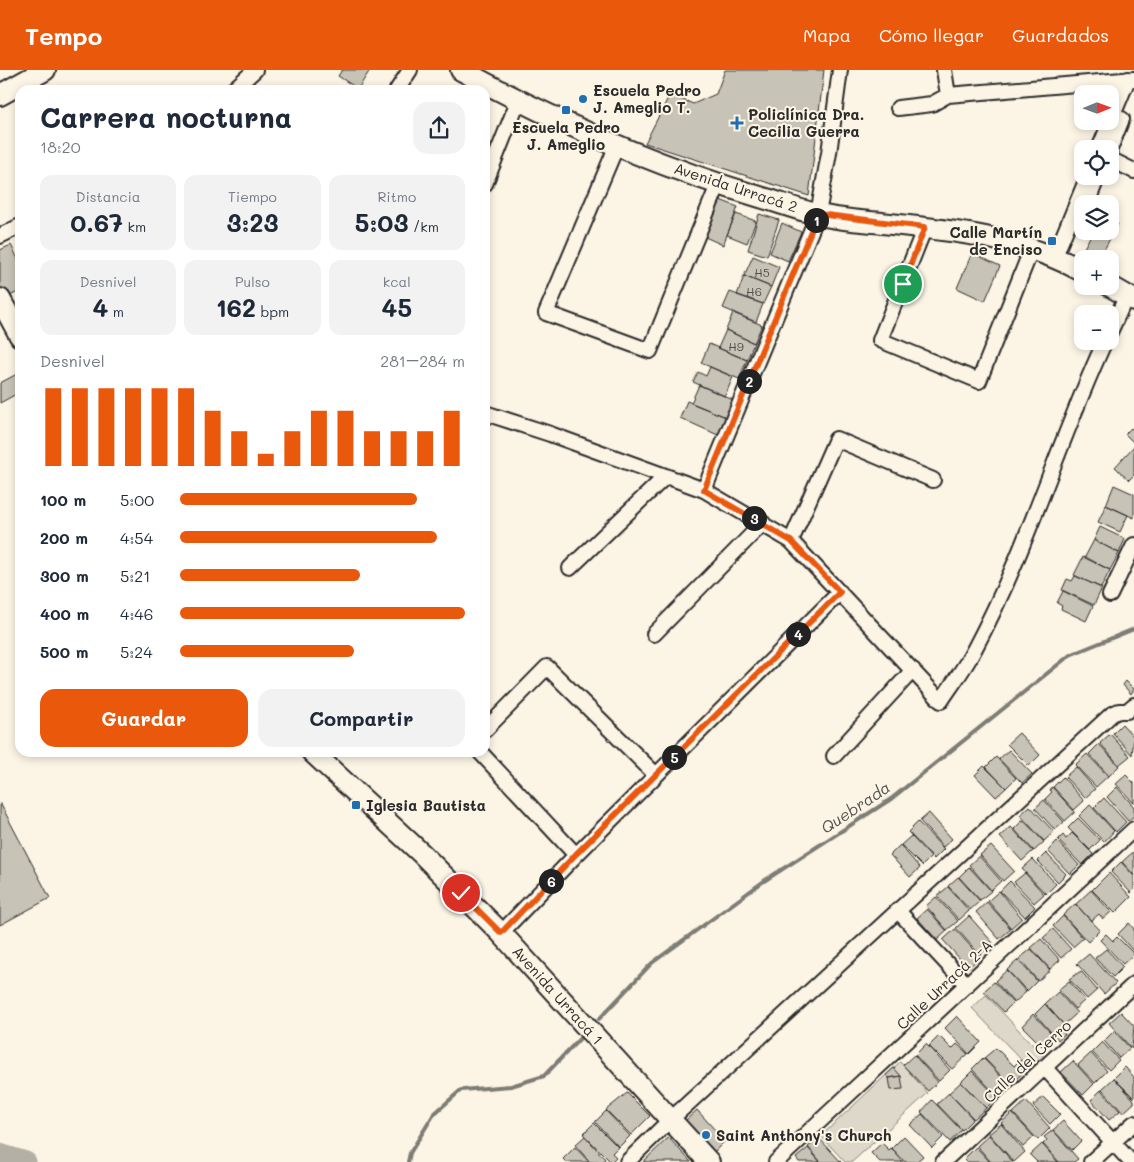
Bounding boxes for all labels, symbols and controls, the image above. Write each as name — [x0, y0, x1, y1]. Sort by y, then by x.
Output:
text: Tempo — [25, 20, 102, 51]
text: Mapa — [803, 23, 851, 47]
text: Cómo llegar — [879, 23, 984, 47]
text: Guardados — [1012, 23, 1109, 47]
place label: Escuela Pedro J. Ameglio T. — [593, 80, 701, 117]
north arrow — [1074, 85, 1119, 130]
map controls — [1074, 85, 1119, 350]
marker: Escuela Pedro J. Ameglio T. — [577, 93, 589, 105]
text: Carrera nocturna — [40, 99, 292, 135]
button: share — [413, 102, 465, 154]
marker: Escuela Pedro J. Ameglio — [560, 104, 572, 116]
place label: Policlínica Dra. Cecilia Guerra — [748, 104, 864, 141]
marker: Policlínica Dra. Cecilia Guerra — [730, 116, 744, 130]
place label: Escuela Pedro J. Ameglio — [512, 117, 620, 154]
text: 18:20 — [40, 136, 81, 157]
button: locate — [1074, 140, 1119, 185]
street label: Avenida Urracá 2 — [672, 158, 800, 216]
text: Distancia — [76, 187, 140, 206]
text: Tiempo — [228, 187, 277, 206]
text: Ritmo — [377, 187, 416, 206]
button: layers — [1074, 195, 1119, 240]
text: 0.67 — [70, 206, 123, 238]
text: 3:23 — [227, 206, 278, 238]
text: 5:03 — [355, 206, 408, 238]
pin: 1 — [804, 208, 828, 232]
text: 1 — [813, 211, 820, 230]
text: km — [123, 217, 146, 236]
text: /km — [408, 217, 439, 236]
place label: Calle Martín de Enciso — [950, 222, 1042, 259]
marker: Calle Martín de Enciso — [1046, 235, 1058, 247]
button: + — [1074, 250, 1119, 295]
pin — [882, 263, 924, 305]
house number: H5 — [754, 264, 770, 280]
icon: arrive — [889, 270, 917, 298]
text: Desnivel — [80, 272, 137, 291]
text: Pulso — [235, 272, 270, 291]
text: kcal — [383, 272, 411, 291]
house number: H6 — [746, 283, 762, 299]
text: 4 — [92, 291, 108, 323]
text: 162 — [216, 291, 256, 323]
text: 45 — [382, 291, 412, 323]
text: m — [108, 302, 124, 321]
text: bpm — [256, 302, 289, 321]
button: − — [1074, 305, 1119, 350]
house number: H9 — [728, 338, 744, 354]
text: Desnivel — [40, 350, 105, 371]
text: 281–284 m — [380, 350, 465, 371]
pin: 2 — [736, 368, 762, 394]
text: 2 — [746, 372, 753, 391]
text: 100 m — [40, 489, 86, 510]
text: 5:00 — [120, 489, 154, 510]
pin: 3 — [742, 506, 766, 530]
text: 3 — [750, 509, 759, 528]
text: 200 m — [40, 527, 88, 548]
text: 4:54 — [120, 527, 153, 548]
text: 300 m — [40, 565, 89, 586]
text: 5:21 — [120, 565, 150, 586]
text: 400 m — [40, 603, 89, 624]
text: 4:46 — [120, 603, 153, 624]
pin: 4 — [786, 622, 810, 646]
text: 4 — [794, 625, 803, 644]
text: 500 m — [40, 641, 88, 662]
text: 5:24 — [120, 641, 153, 662]
button: Guardar — [40, 689, 248, 747]
button: Compartir — [258, 689, 465, 747]
pin: 5 — [662, 744, 686, 770]
text: 5 — [670, 748, 679, 767]
water label: Quebrada — [816, 776, 894, 838]
place label: Iglesia Bautista — [366, 795, 486, 815]
marker: Iglesia Bautista — [350, 799, 362, 811]
pin: 6 — [538, 868, 564, 894]
pin — [440, 872, 482, 914]
text: 6 — [547, 872, 556, 891]
icon: check — [447, 879, 475, 907]
street label: Calle Urracá 2-A — [892, 934, 996, 1034]
street label: Avenida Urracá 1 — [508, 941, 608, 1049]
street label: Calle del Cerro — [979, 1015, 1075, 1107]
place label: Saint Anthony's Church — [716, 1125, 892, 1145]
marker: Saint Anthony's Church — [700, 1129, 712, 1141]

